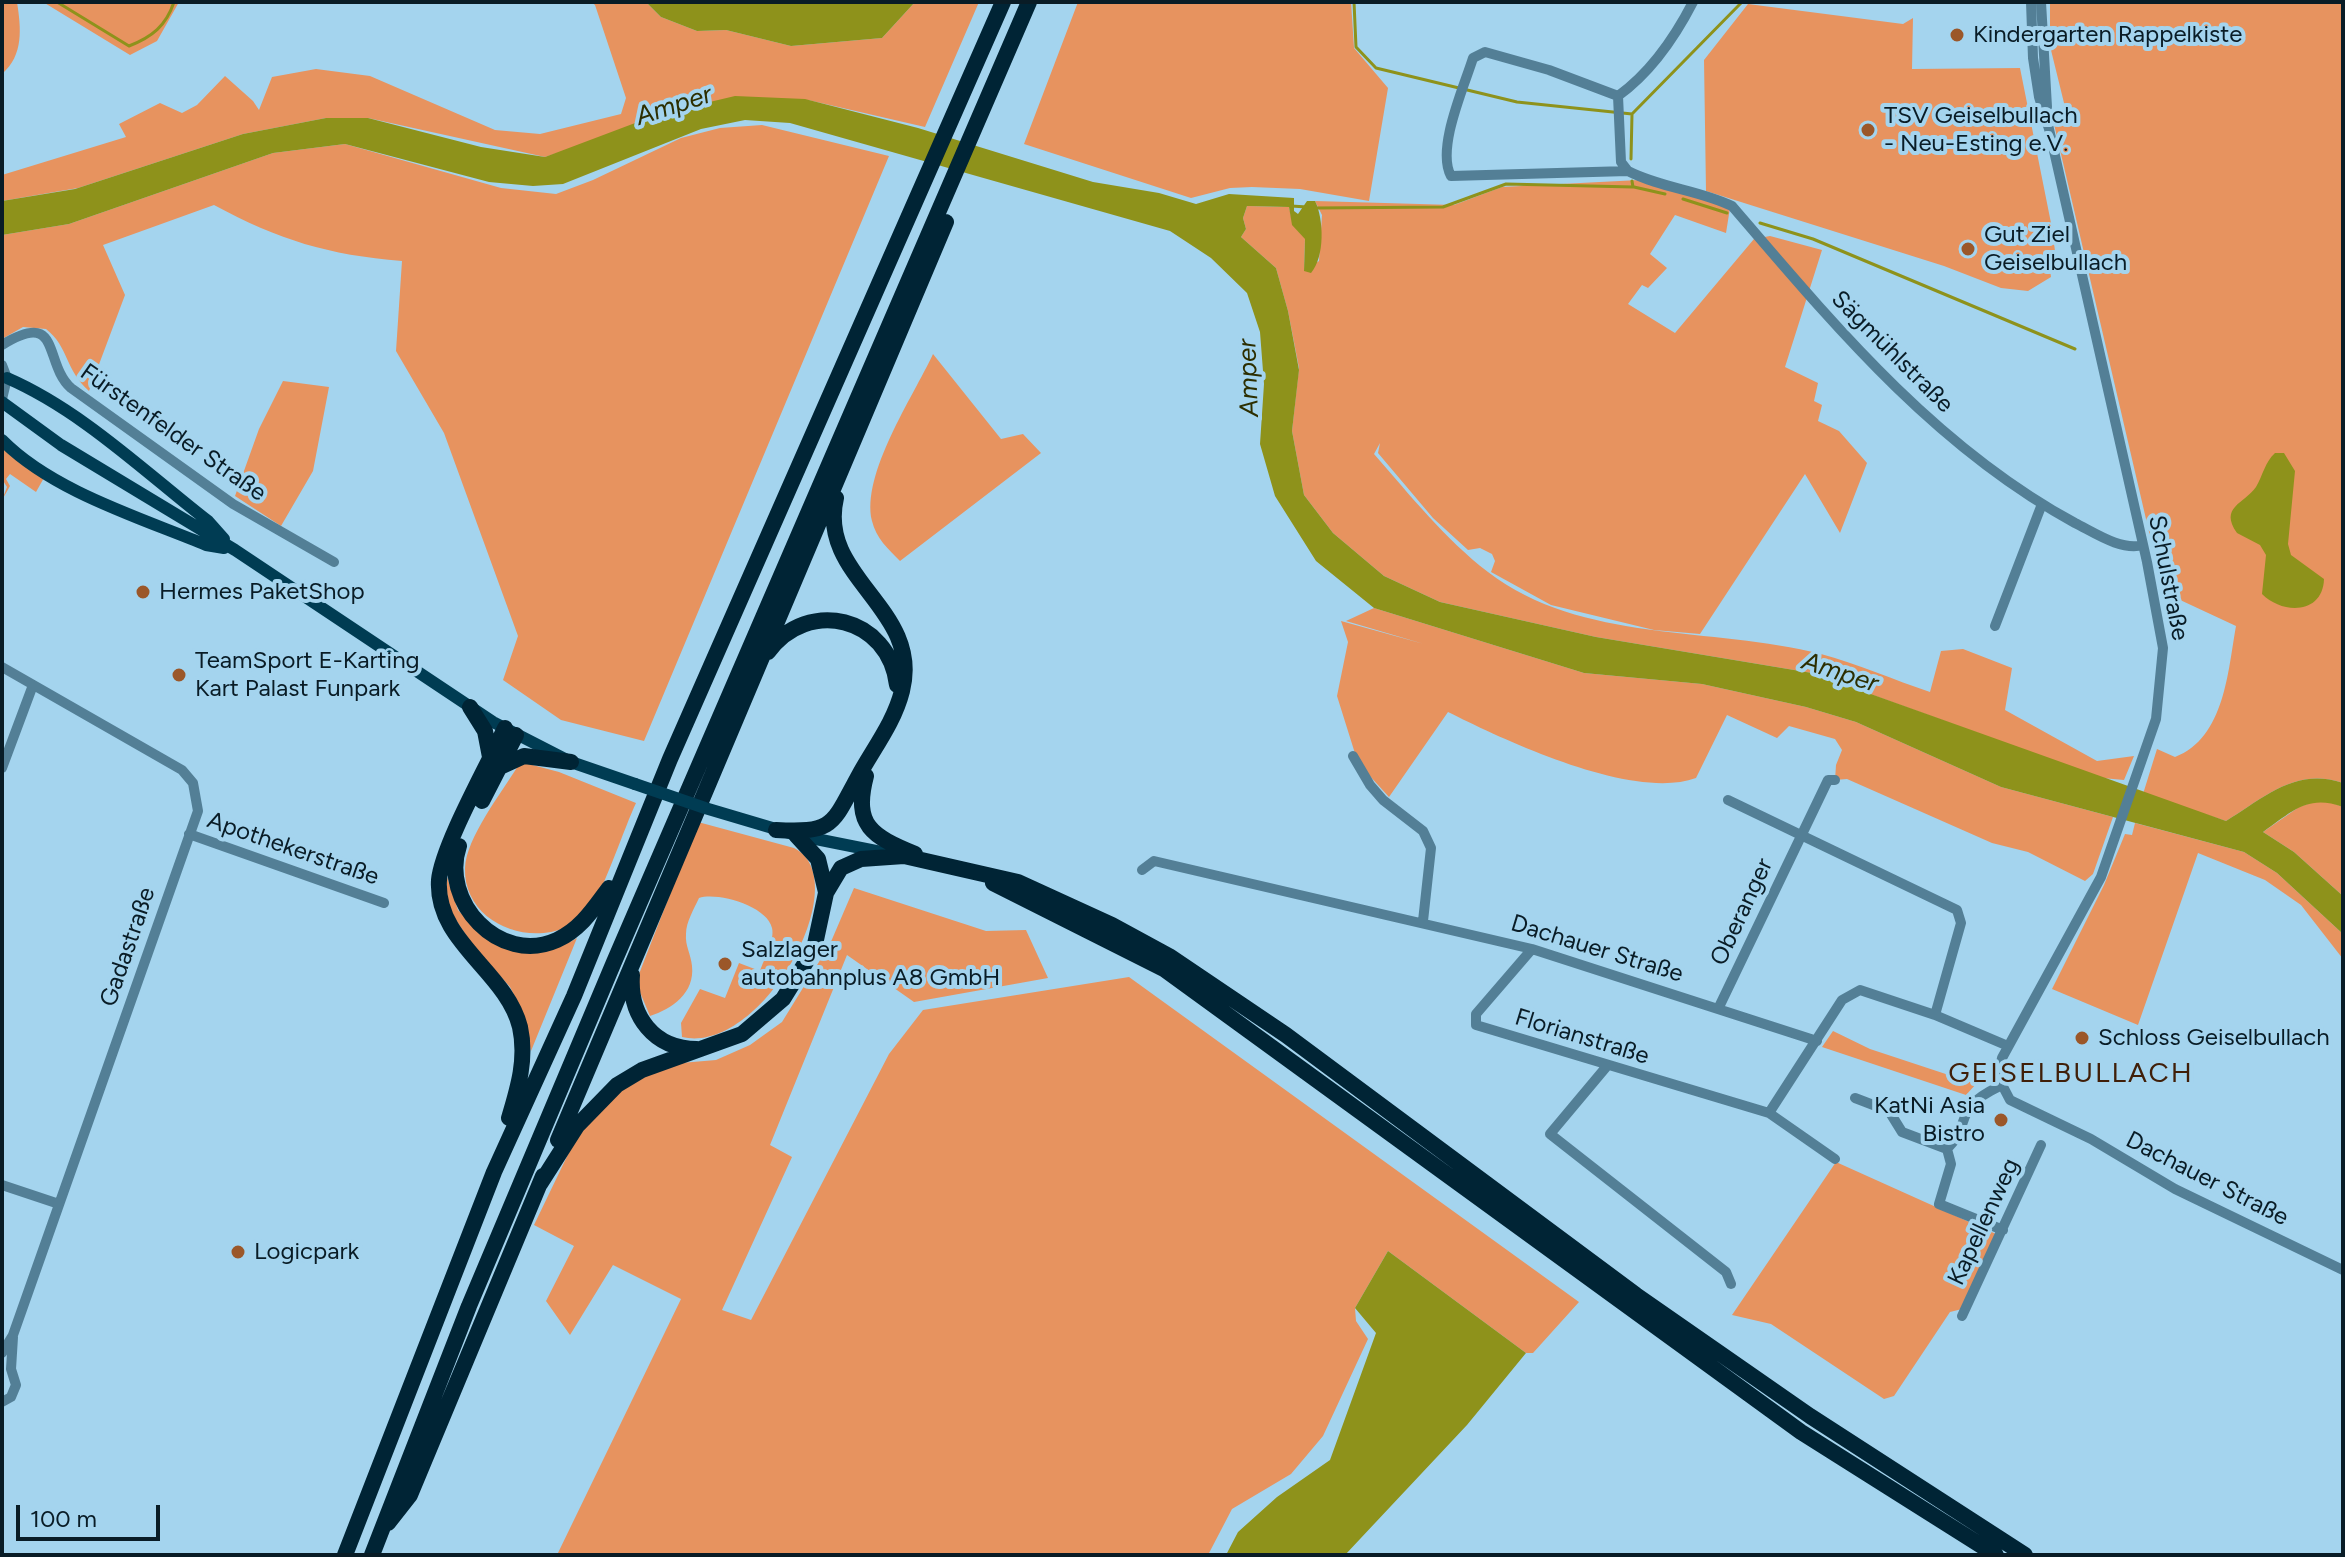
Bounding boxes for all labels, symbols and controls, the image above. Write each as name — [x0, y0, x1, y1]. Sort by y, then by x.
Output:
place label: Kindergarten Rappelkiste — [1973, 21, 2242, 49]
marker: Kindergarten Rappelkiste — [1948, 26, 1966, 44]
water label: Amper — [632, 79, 716, 133]
place label: TSV Geiselbullach - Neu-Esting e.V. — [1884, 102, 2078, 158]
marker: TSV Geiselbullach - Neu-Esting e.V. — [1859, 121, 1877, 139]
place label: Gut Ziel Geiselbullach — [1984, 221, 2127, 277]
marker: Gut Ziel Geiselbullach — [1959, 240, 1977, 258]
street label: Sägmühlstraße — [1825, 285, 1959, 419]
water label: Amper — [1232, 338, 1266, 418]
street label: Fürstenfelder Straße — [75, 358, 271, 508]
street label: Schulstraße — [2142, 513, 2194, 643]
place label: Hermes PaketShop — [159, 578, 365, 606]
marker: Hermes PaketShop — [134, 583, 152, 601]
water label: Amper — [1798, 646, 1882, 700]
place label: TeamSport E-Karting Kart Palast Funpark — [195, 647, 420, 703]
marker: TeamSport E-Karting Kart Palast Funpark — [170, 666, 188, 684]
street label: Apothekerstraße — [203, 806, 383, 892]
street label: Oberanger — [1705, 854, 1779, 970]
street label: Gadastraße — [94, 884, 162, 1010]
street label: Dachauer Straße — [1507, 909, 1687, 989]
place label: Salzlager autobahnplus A8 GmbH — [741, 936, 1000, 992]
marker: Salzlager autobahnplus A8 GmbH — [716, 955, 734, 973]
street label: Florianstraße — [1511, 1003, 1653, 1071]
place label: Schloss Geiselbullach — [2098, 1024, 2330, 1052]
marker: Schloss Geiselbullach — [2073, 1029, 2091, 1047]
district label: GEISELBULLACH — [1948, 1057, 2194, 1091]
place label: KatNi Asia Bistro — [1874, 1092, 1985, 1148]
marker: KatNi Asia Bistro — [1992, 1111, 2010, 1129]
street label: Dachauer Straße — [2121, 1126, 2293, 1232]
street label: Kapellenweg — [1942, 1154, 2026, 1290]
place label: Logicpark — [254, 1238, 359, 1266]
marker: Logicpark — [229, 1243, 247, 1261]
scale bar — [20, 1489, 164, 1539]
text: 100 m — [30, 1504, 97, 1533]

